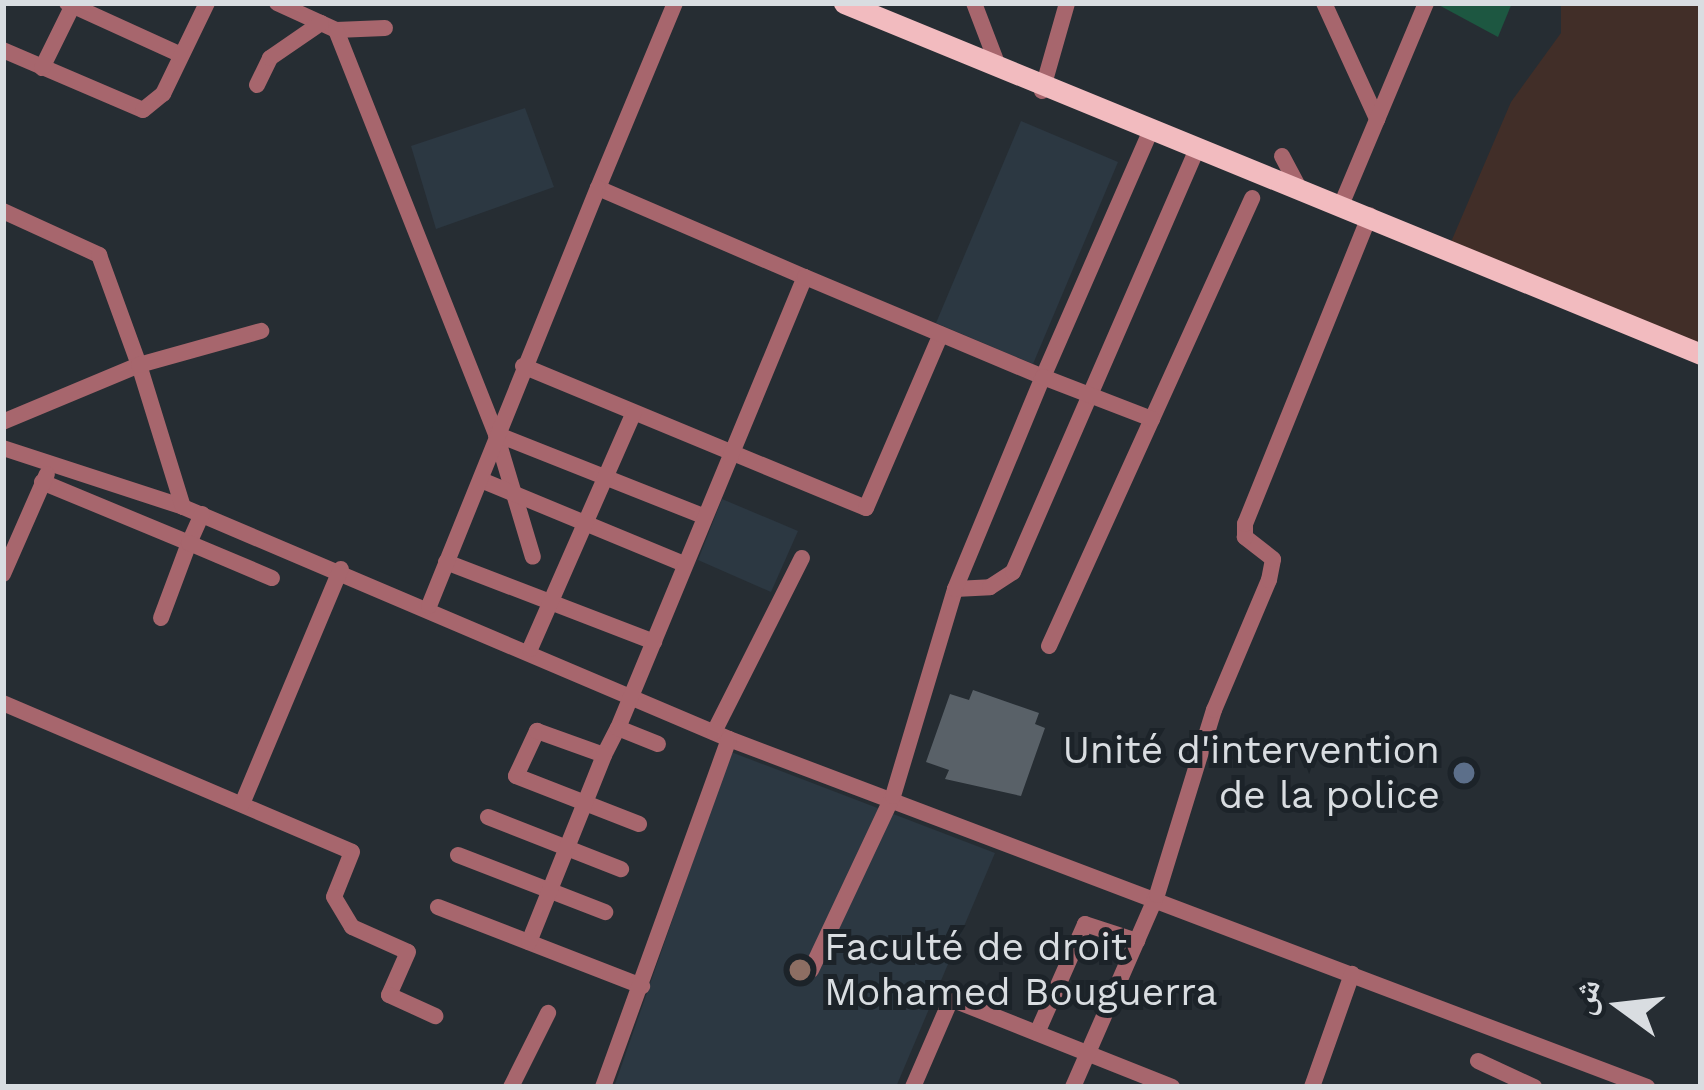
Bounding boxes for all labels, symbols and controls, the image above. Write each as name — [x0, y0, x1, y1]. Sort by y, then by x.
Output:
place label: Unité d'intervention de la police — [1062, 728, 1440, 819]
marker: Unité d'intervention de la police — [1451, 760, 1477, 786]
place label: Faculté de droit Mohamed Bouguerra — [824, 925, 1218, 1016]
north arrow — [1560, 946, 1680, 1066]
marker: Faculté de droit Mohamed Bouguerra — [787, 957, 813, 983]
text: ش — [1561, 975, 1608, 1019]

